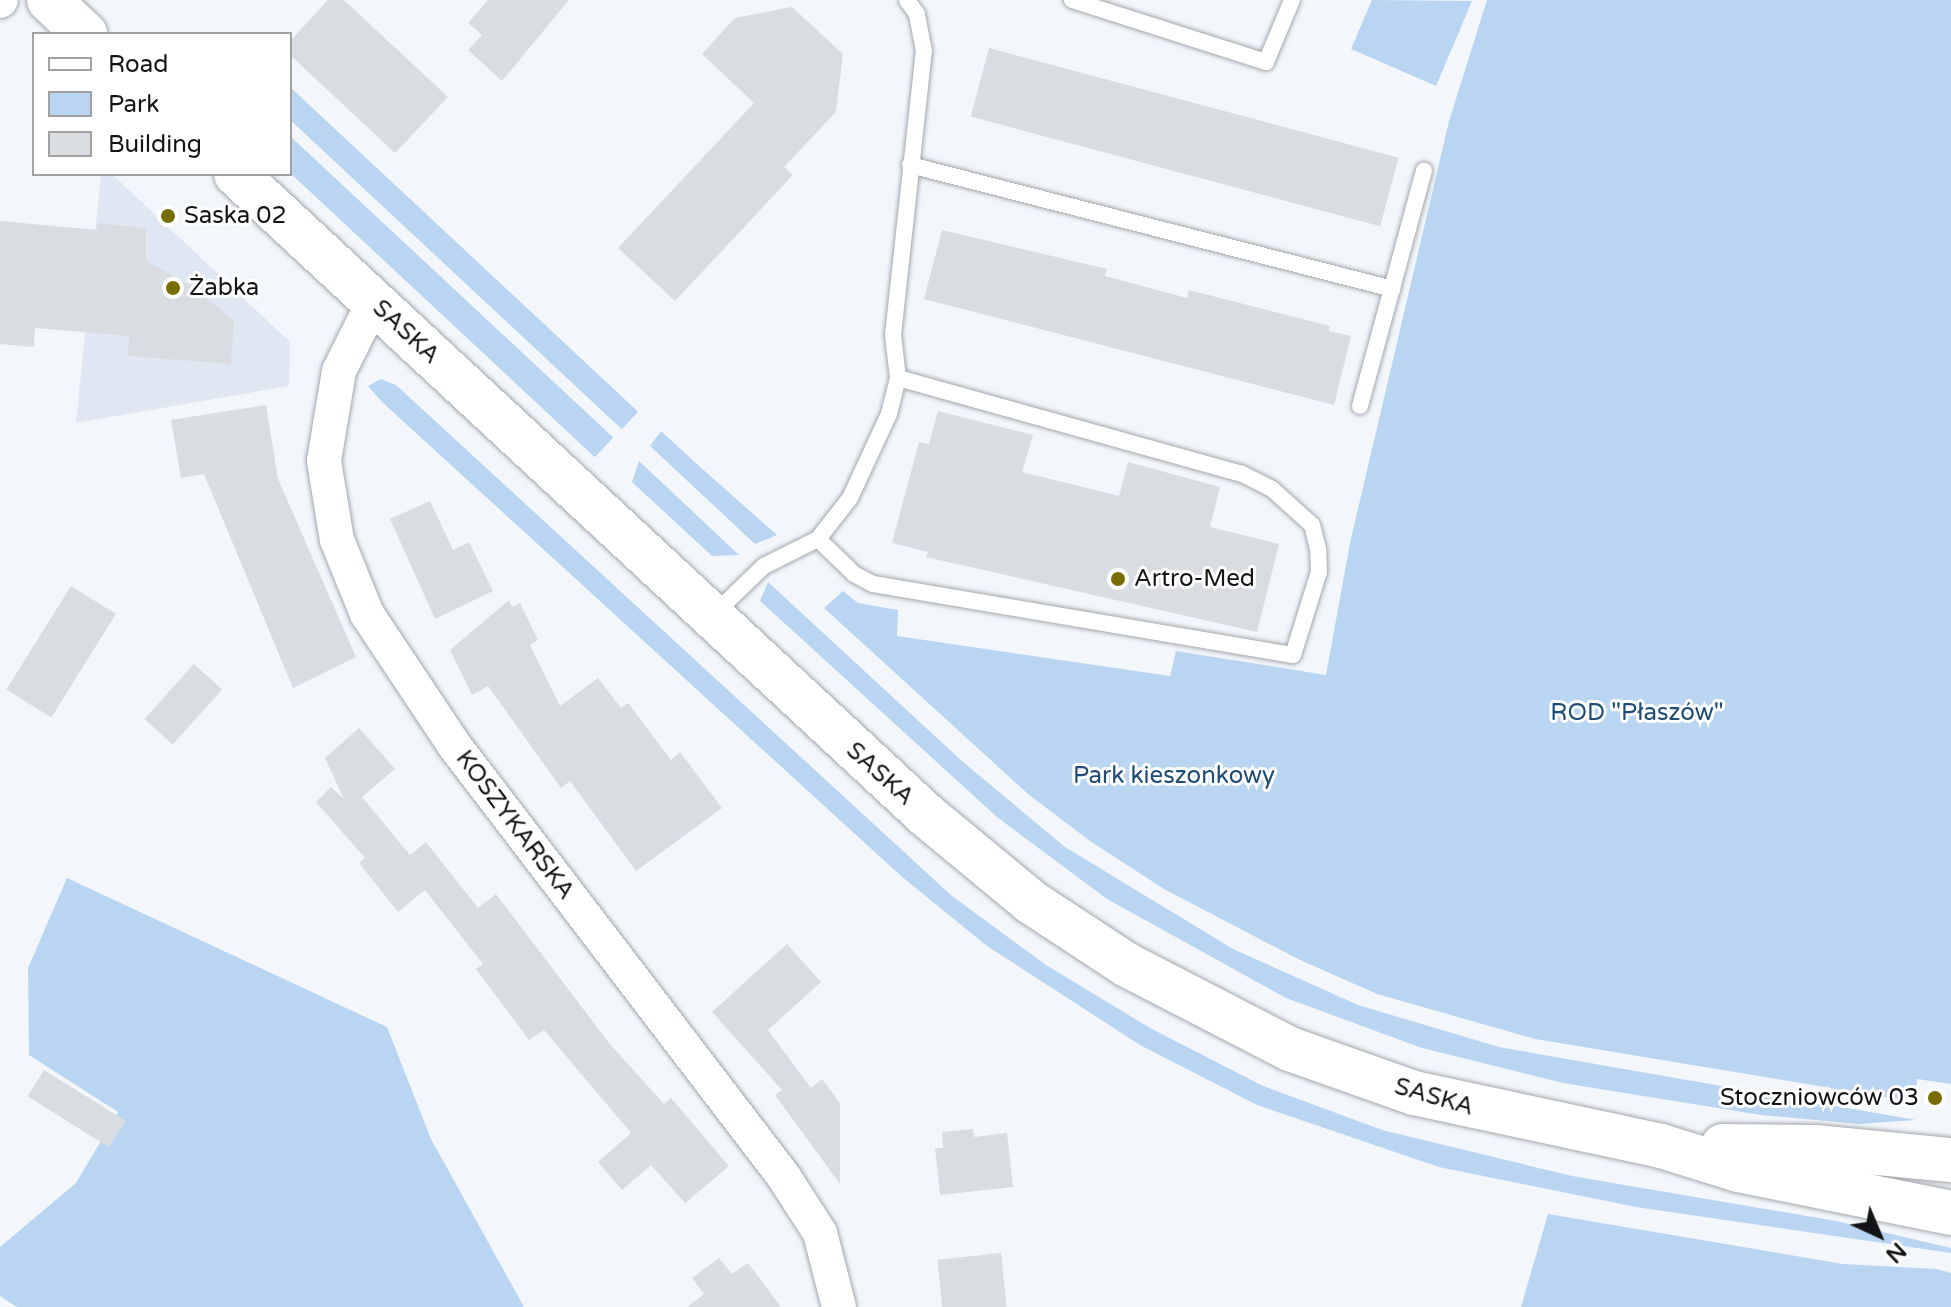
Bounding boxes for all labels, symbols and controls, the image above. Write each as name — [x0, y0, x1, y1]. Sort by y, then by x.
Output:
legend — [32, 32, 292, 176]
text: Road — [108, 50, 168, 79]
text: Park — [108, 90, 159, 119]
text: Building — [108, 130, 202, 159]
place label: Saska 02 — [184, 202, 287, 230]
marker: Saska 02 — [159, 207, 177, 225]
place label: Żabka — [189, 274, 259, 302]
marker: Żabka — [164, 279, 182, 297]
street label: SASKA — [367, 294, 445, 370]
place label: Artro-Med — [1134, 565, 1255, 593]
marker: Artro-Med — [1109, 570, 1127, 588]
park label: ROD "Płaszów" — [1550, 699, 1724, 727]
street label: SASKA — [840, 736, 920, 812]
street label: KOSZYKARSKA — [450, 745, 580, 905]
park label: Park kieszonkowy — [1073, 762, 1275, 790]
street label: SASKA — [1391, 1072, 1477, 1122]
place label: Stoczniowców 03 — [1720, 1084, 1919, 1112]
marker: Stoczniowców 03 — [1926, 1089, 1944, 1107]
north arrow — [1839, 1195, 1919, 1275]
text: N — [1880, 1237, 1911, 1268]

